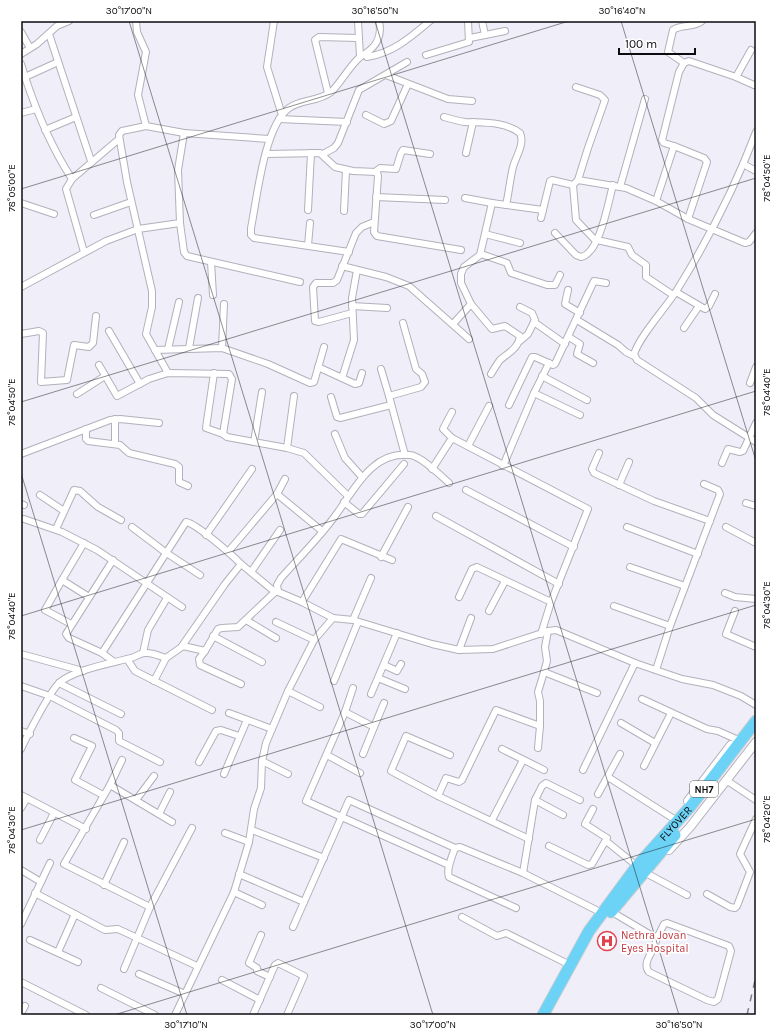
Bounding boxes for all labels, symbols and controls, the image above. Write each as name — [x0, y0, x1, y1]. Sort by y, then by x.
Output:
text: 30°17'00"N — [106, 5, 152, 17]
text: 30°16'50"N — [351, 5, 399, 17]
text: 30°16'40"N — [598, 5, 646, 17]
scale bar — [619, 30, 695, 56]
text: 100 m — [625, 37, 657, 51]
text: 78°04'50"E — [761, 154, 773, 202]
text: 78°05'00"E — [6, 164, 18, 212]
text: 78°04'40"E — [761, 368, 773, 416]
text: 78°04'50"E — [6, 378, 18, 426]
text: 78°04'30"E — [761, 581, 773, 629]
text: 78°04'40"E — [6, 592, 18, 640]
road number: NH7 — [690, 781, 718, 797]
text: 78°04'20"E — [761, 795, 773, 843]
street label: FLYOVER — [657, 803, 695, 844]
text: 78°04'30"E — [6, 806, 18, 854]
place label: Nethra Jovan Eyes Hospital — [621, 929, 688, 955]
hospital icon: Nethra Jovan Eyes Hospital — [596, 930, 618, 952]
text: 30°17'10"N — [164, 1019, 208, 1031]
text: 30°17'00"N — [410, 1019, 456, 1031]
text: 30°16'50"N — [655, 1019, 703, 1031]

